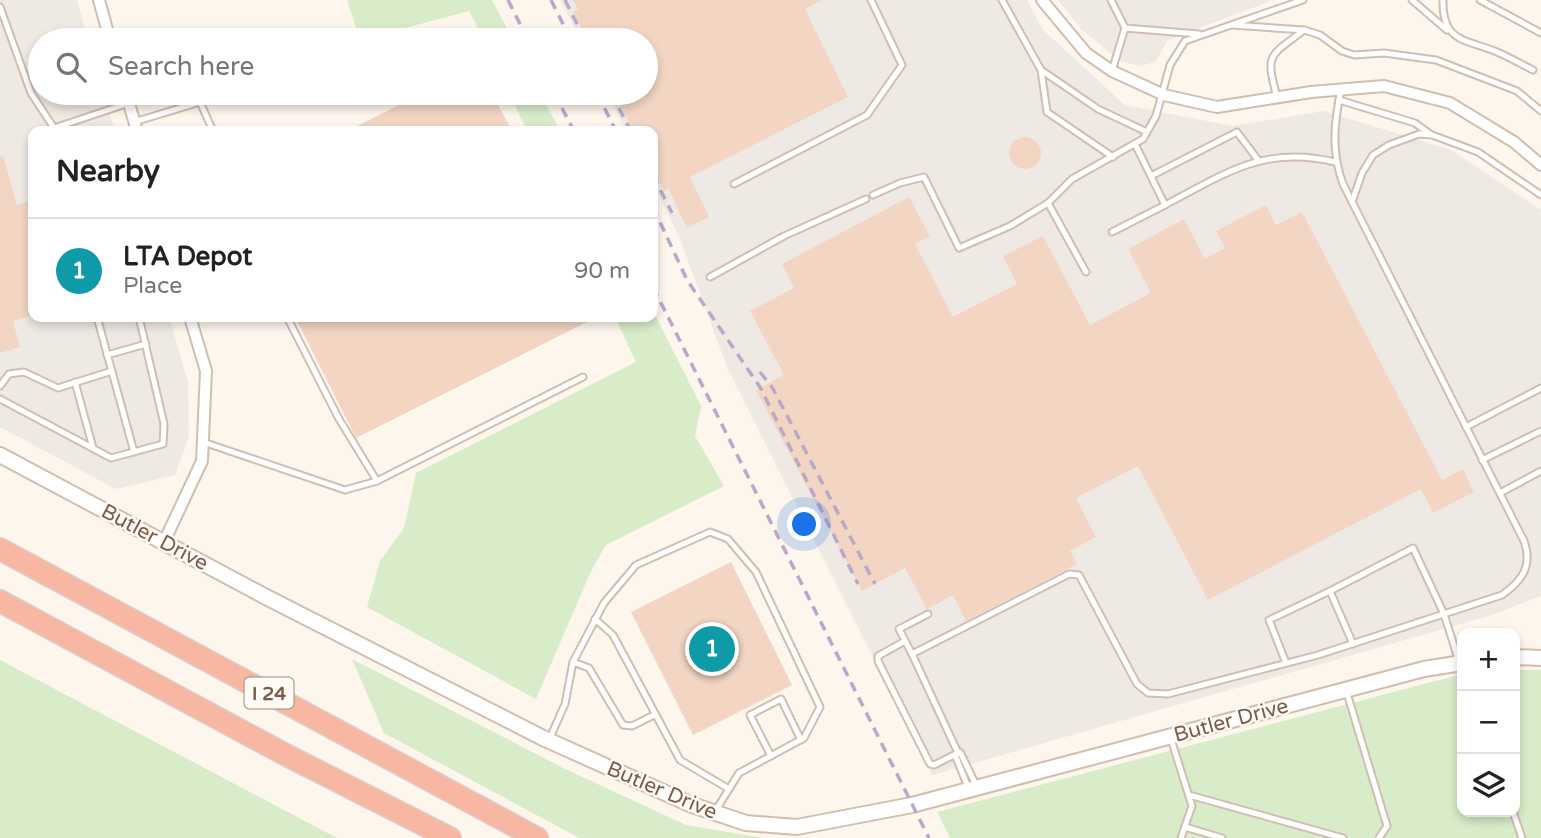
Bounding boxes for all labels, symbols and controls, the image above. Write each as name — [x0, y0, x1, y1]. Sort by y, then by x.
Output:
search box — [28, 28, 658, 105]
icon: search — [52, 48, 90, 86]
text: Search here — [108, 51, 254, 82]
text: Nearby — [56, 153, 160, 190]
text: LTA Depot — [123, 241, 252, 272]
text: 1 — [72, 257, 86, 285]
text: 90 m — [574, 257, 630, 285]
text: Place — [123, 272, 182, 300]
street label: Butler Drive — [97, 499, 213, 576]
your location — [787, 507, 821, 541]
pin: 1 — [689, 623, 735, 675]
map controls — [1457, 628, 1520, 817]
button: + — [1457, 628, 1520, 691]
road number: I 24 — [244, 678, 294, 708]
button: − — [1457, 691, 1520, 754]
street label: Butler Drive — [1171, 693, 1291, 748]
button: layers — [1457, 754, 1520, 817]
street label: Butler Drive — [603, 756, 721, 825]

